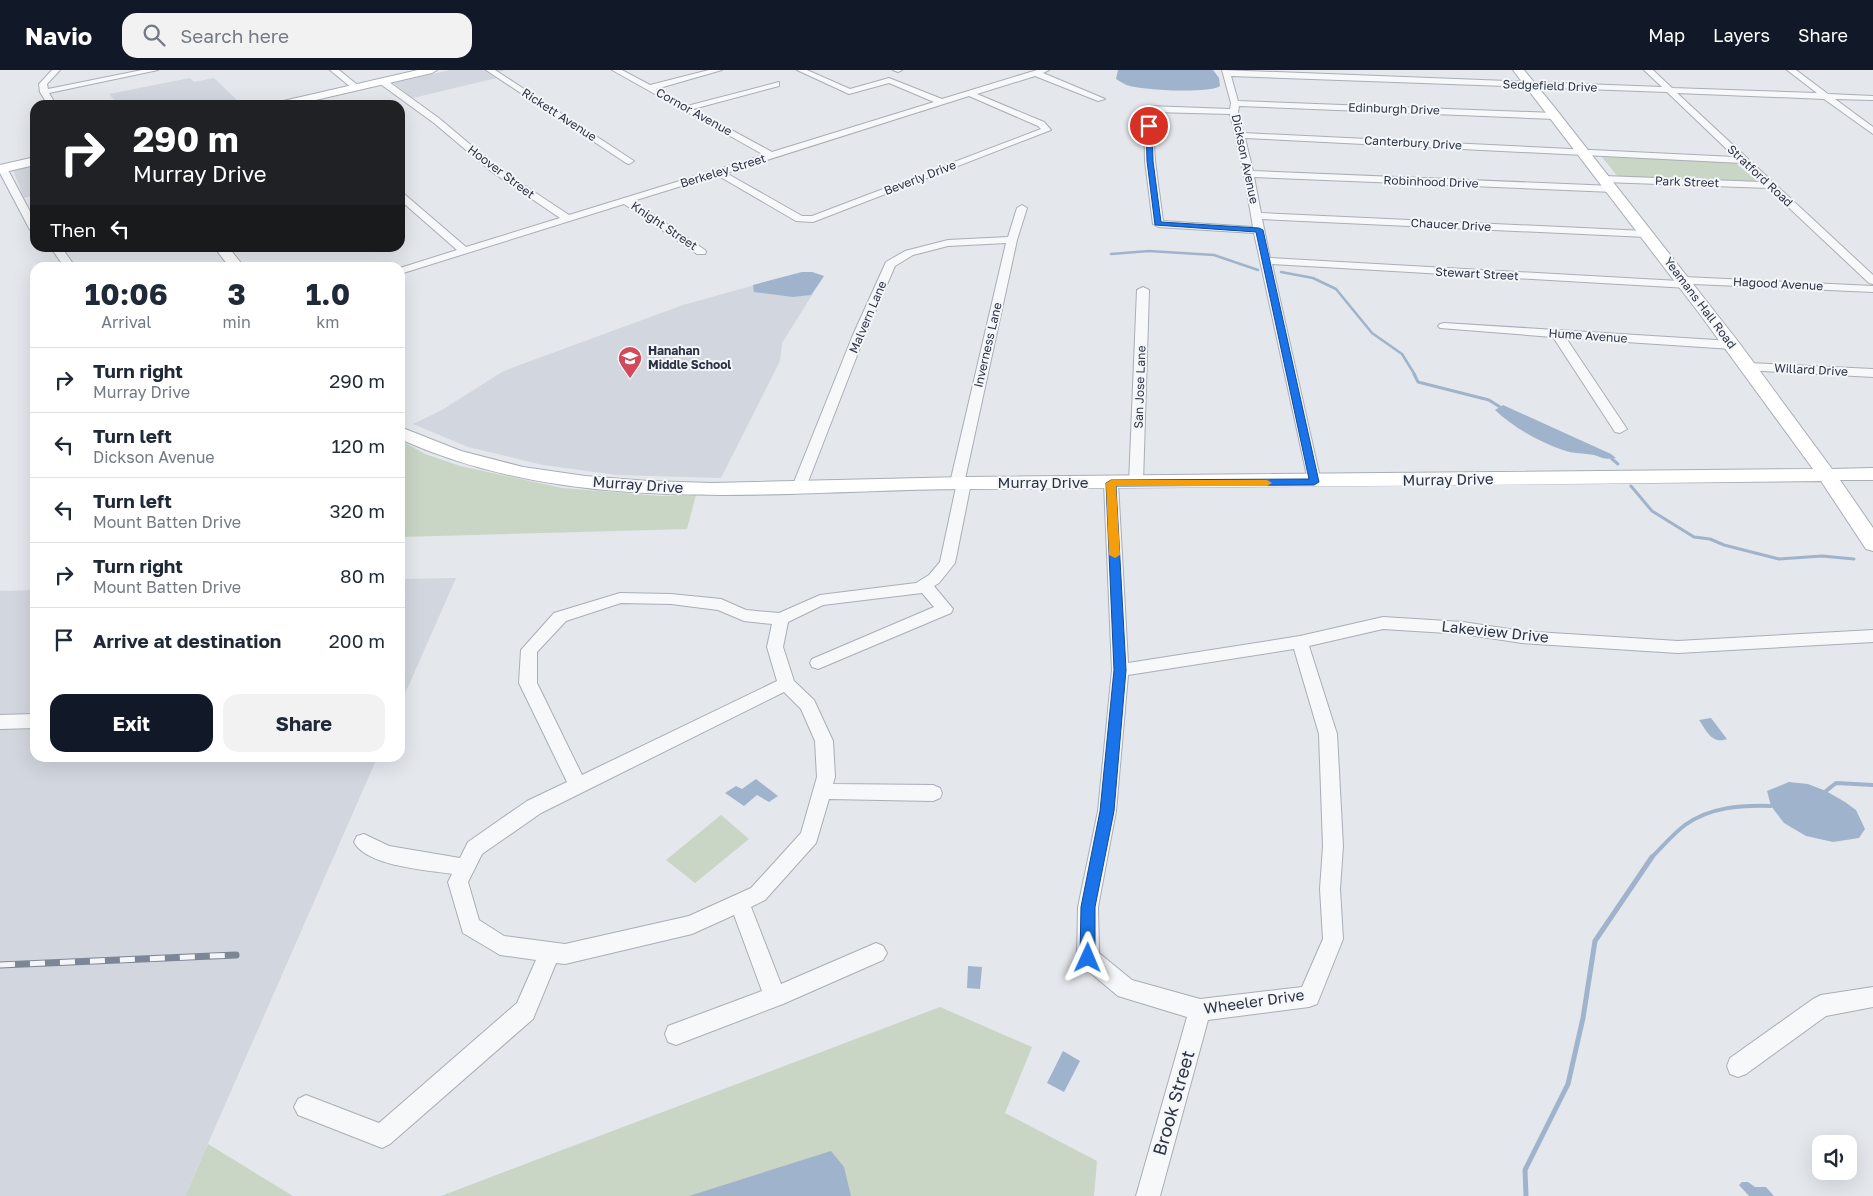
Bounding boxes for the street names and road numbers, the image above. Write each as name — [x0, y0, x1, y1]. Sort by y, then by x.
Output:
street label: Sedgefield Drive — [1502, 76, 1598, 95]
street label: Cornor Avenue — [654, 84, 735, 139]
street label: Rickett Avenue — [519, 85, 600, 144]
street label: Edinburgh Drive — [1348, 99, 1440, 118]
street label: Dickson Avenue — [1229, 113, 1262, 205]
street label: Canterbury Drive — [1364, 132, 1462, 153]
street label: Stratford Road — [1724, 141, 1796, 210]
street label: Hoover Street — [465, 142, 538, 202]
street label: Berkeley Street — [678, 150, 768, 191]
street label: Beverly Drive — [882, 157, 958, 198]
street label: Robinhood Drive — [1383, 172, 1479, 191]
street label: Park Street — [1655, 173, 1720, 190]
street label: Knight Street — [628, 198, 700, 253]
street label: Chaucer Drive — [1410, 215, 1492, 234]
street label: Yeamans Hall Road — [1661, 254, 1740, 351]
street label: Stewart Street — [1435, 264, 1519, 283]
street label: Hagood Avenue — [1732, 274, 1824, 293]
street label: Malvern Lane — [846, 278, 890, 355]
street label: Inverness Lane — [970, 301, 1005, 389]
street label: Hume Avenue — [1548, 325, 1628, 346]
street label: San Jose Lane — [1131, 345, 1148, 429]
street label: Willard Drive — [1774, 360, 1848, 379]
street label: Murray Drive — [1402, 469, 1494, 489]
street label: Murray Drive — [592, 472, 684, 496]
street label: Murray Drive — [997, 473, 1089, 491]
street label: Lakeview Drive — [1441, 616, 1550, 646]
street label: Wheeler Drive — [1203, 985, 1305, 1017]
street label: Brook Street — [1148, 1048, 1199, 1158]

